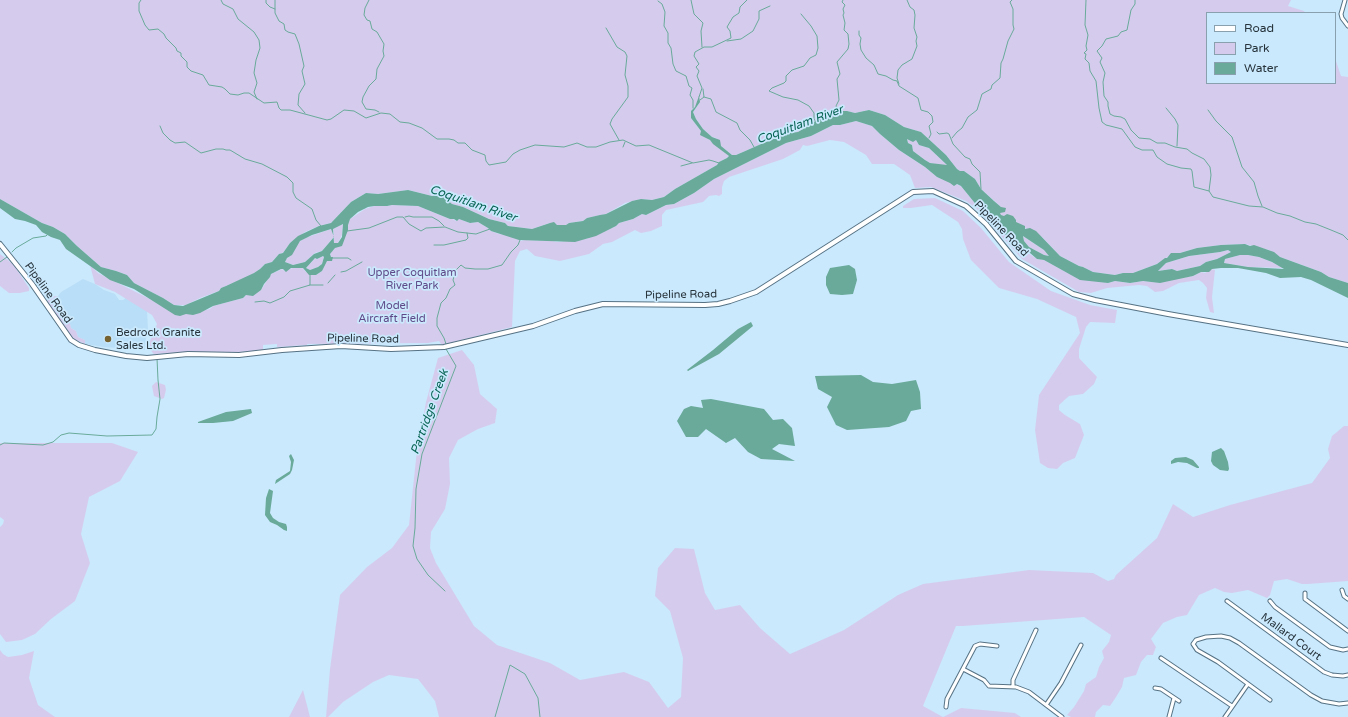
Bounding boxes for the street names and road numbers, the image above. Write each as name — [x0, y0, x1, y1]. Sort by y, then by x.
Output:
street label: Pipeline Road — [971, 198, 1031, 260]
street label: Pipeline Road — [21, 260, 75, 326]
street label: Pipeline Road — [645, 288, 717, 302]
street label: Pipeline Road — [327, 332, 399, 346]
street label: Mallard Court — [1258, 611, 1324, 663]

